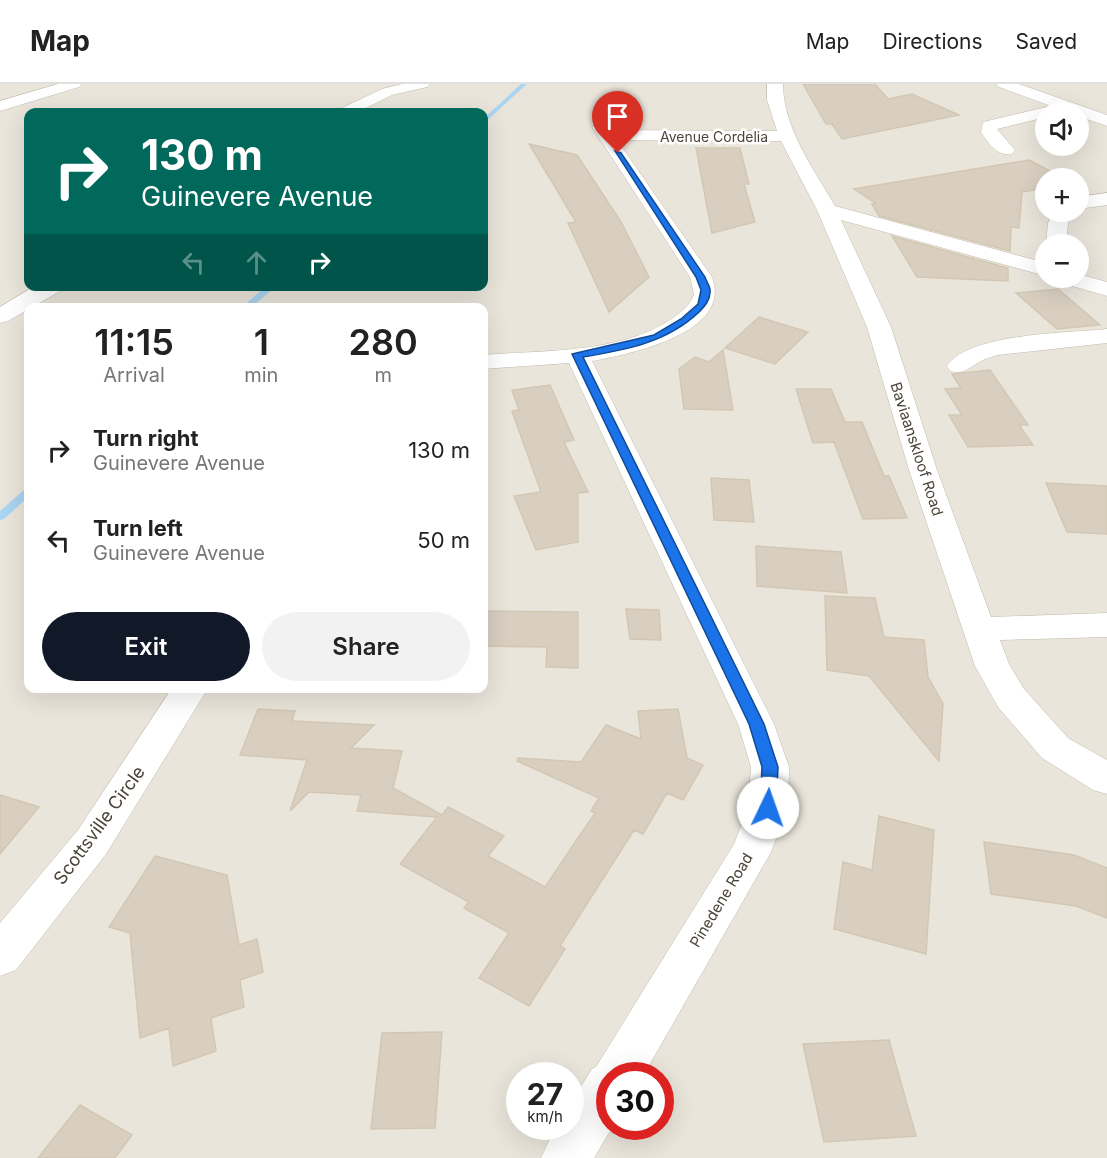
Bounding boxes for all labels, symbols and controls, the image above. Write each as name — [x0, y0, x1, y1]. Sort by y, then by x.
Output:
text: Map — [30, 24, 90, 58]
text: Map — [806, 29, 849, 54]
text: Directions — [882, 29, 983, 54]
text: Saved — [1016, 29, 1077, 54]
pin — [592, 91, 643, 153]
icon: arrive — [601, 100, 634, 133]
map controls — [1035, 102, 1089, 288]
button: sound — [1035, 102, 1089, 156]
street label: Avenue Cordelia — [660, 128, 768, 145]
text: 130 m — [141, 129, 263, 180]
icon: right — [42, 132, 120, 210]
button: + — [1035, 168, 1089, 222]
text: Guinevere Avenue — [141, 180, 373, 213]
button: − — [1035, 234, 1089, 288]
icon: left — [177, 246, 210, 279]
icon: ahead — [240, 246, 273, 279]
icon: right — [303, 246, 336, 279]
text: 11:15 — [94, 320, 174, 364]
text: 1 — [254, 320, 269, 364]
text: 280 — [349, 320, 418, 364]
text: Arrival — [103, 363, 165, 387]
text: min — [244, 363, 278, 387]
text: m — [374, 363, 392, 387]
street label: Baviaanskloof Road — [886, 380, 948, 518]
text: Turn right — [93, 425, 199, 451]
icon: right — [42, 434, 75, 467]
text: 130 m — [408, 437, 470, 463]
text: Guinevere Avenue — [93, 451, 265, 475]
text: Turn left — [93, 515, 183, 541]
icon: left — [42, 524, 75, 557]
text: 50 m — [417, 527, 470, 553]
text: Guinevere Avenue — [93, 541, 265, 565]
button: Exit — [42, 612, 250, 681]
button: Share — [262, 612, 470, 681]
street label: Scottsville Circle — [49, 762, 149, 888]
position arrow — [736, 776, 800, 840]
street label: Pinedene Road — [685, 849, 757, 951]
speed limit sign: 30 — [596, 1062, 674, 1140]
text: 27 — [527, 1076, 563, 1112]
text: km/h — [527, 1107, 563, 1126]

